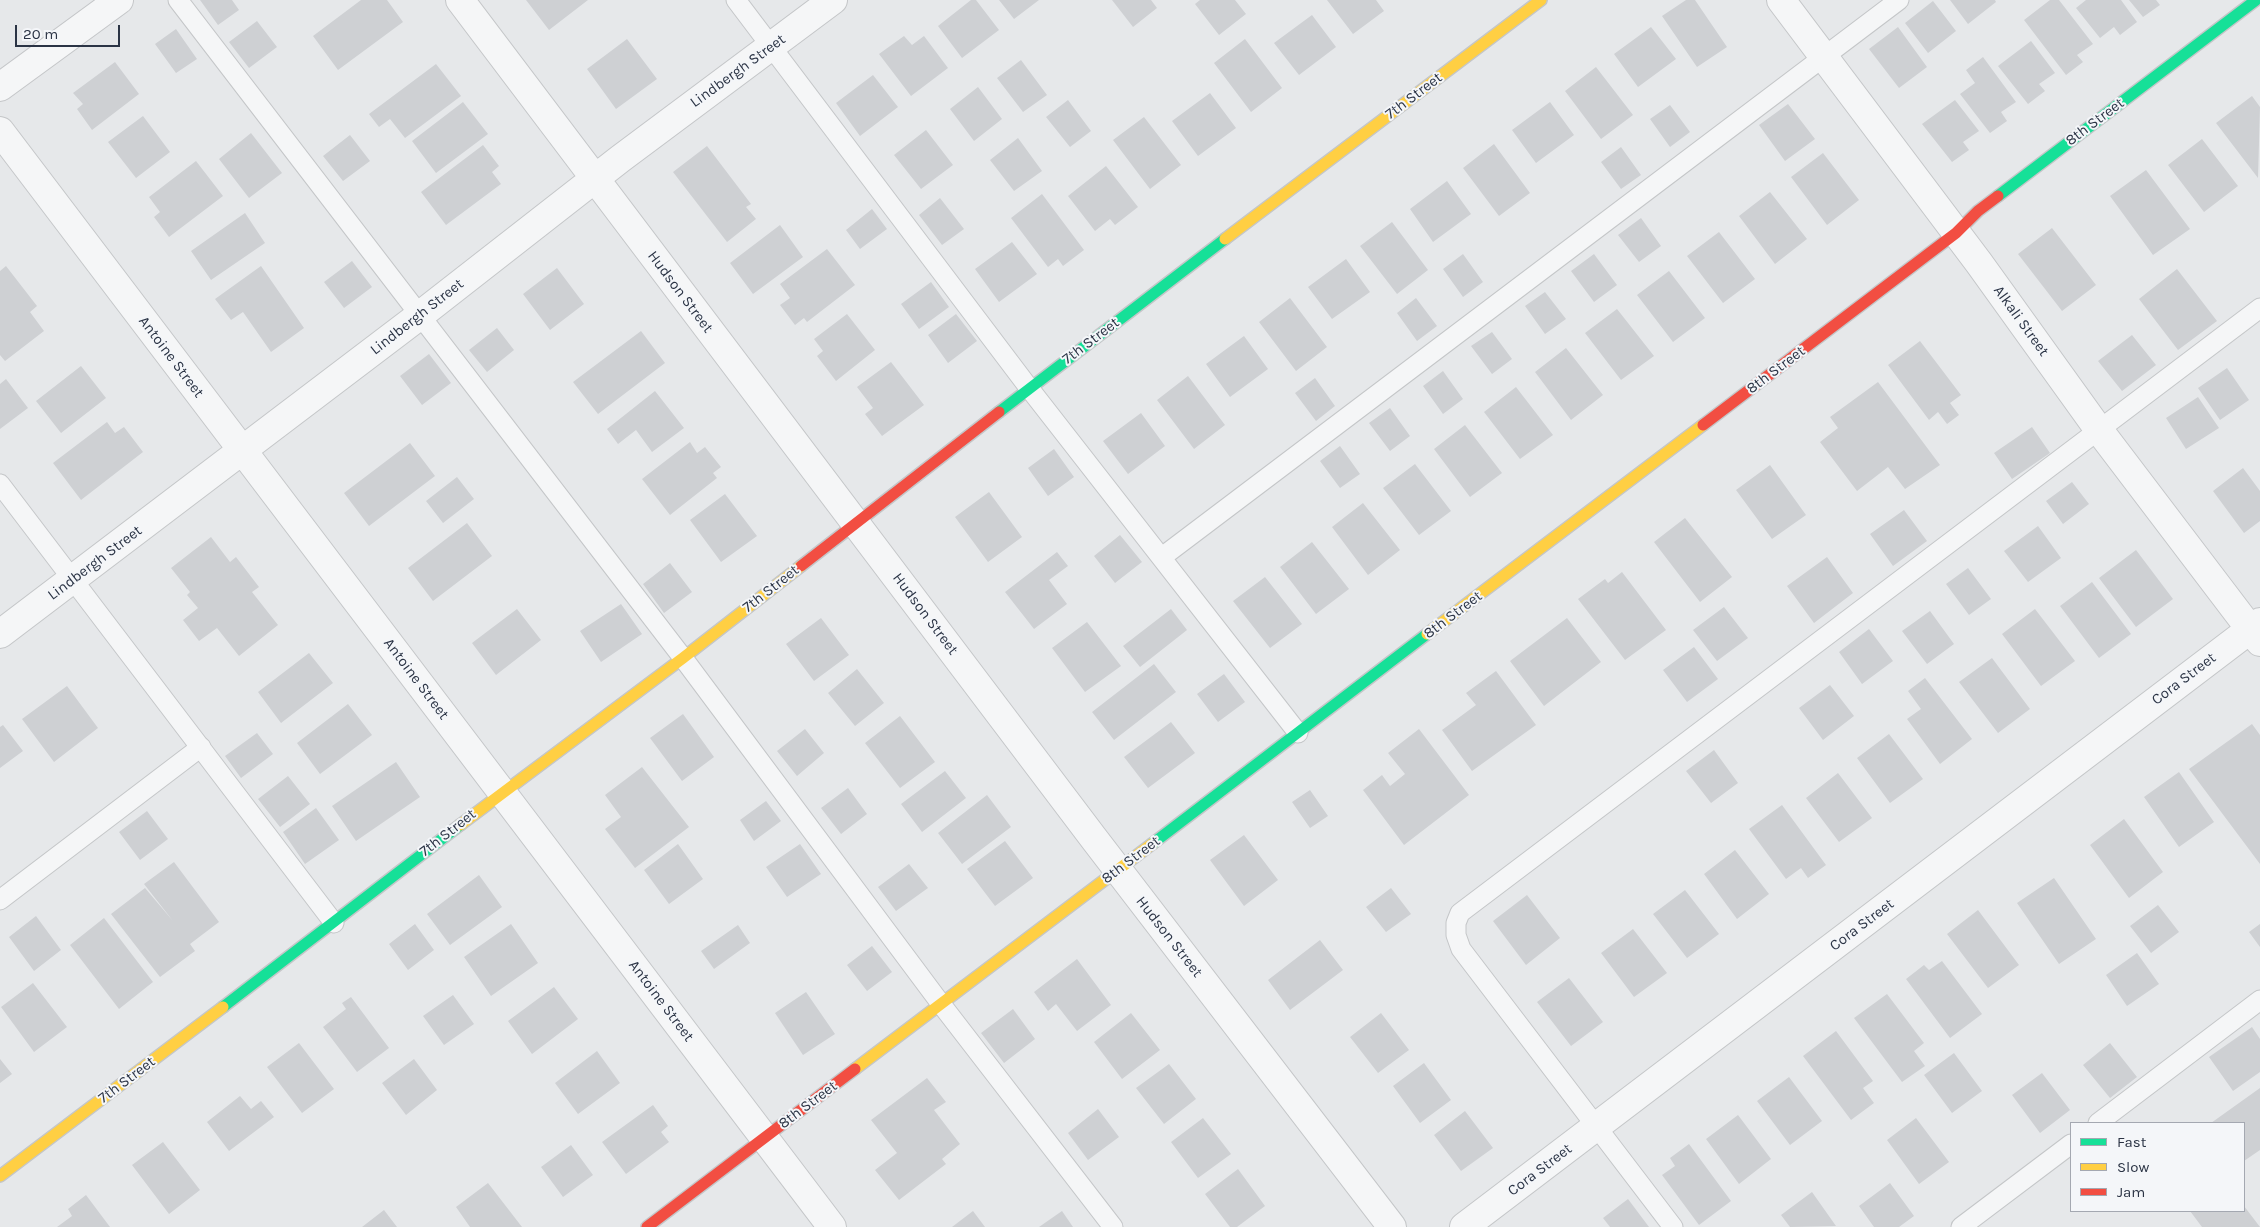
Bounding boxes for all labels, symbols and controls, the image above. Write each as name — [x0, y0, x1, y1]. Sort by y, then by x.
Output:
scale bar — [18, 15, 122, 47]
text: 20 m — [23, 25, 58, 43]
street label: Lindbergh Street — [687, 30, 789, 112]
street label: 7th Street — [1382, 69, 1446, 123]
street label: 8th Street — [2062, 94, 2128, 150]
street label: Hudson Street — [643, 248, 717, 336]
street label: Lindbergh Street — [367, 275, 467, 359]
street label: Alkali Street — [1989, 282, 2053, 360]
street label: Antoine Street — [134, 313, 208, 401]
street label: 7th Street — [1059, 314, 1123, 368]
street label: 8th Street — [1743, 342, 1809, 398]
street label: Lindbergh Street — [44, 522, 146, 604]
street label: 7th Street — [739, 561, 803, 617]
street label: Hudson Street — [888, 570, 962, 658]
street label: 8th Street — [1420, 587, 1486, 643]
street label: Antoine Street — [379, 635, 453, 723]
street label: Cora Street — [2148, 649, 2220, 709]
street label: 7th Street — [416, 805, 480, 861]
street label: 8th Street — [1098, 832, 1164, 888]
street label: Hudson Street — [1132, 893, 1206, 981]
street label: Cora Street — [1826, 895, 1898, 955]
street label: Antoine Street — [624, 957, 698, 1045]
street label: 7th Street — [95, 1053, 159, 1107]
street label: 8th Street — [775, 1077, 841, 1133]
legend — [2070, 1122, 2245, 1212]
text: Fast — [2117, 1133, 2146, 1151]
street label: Cora Street — [1504, 1140, 1576, 1200]
text: Slow — [2117, 1158, 2149, 1176]
text: Jam — [2117, 1183, 2145, 1201]

